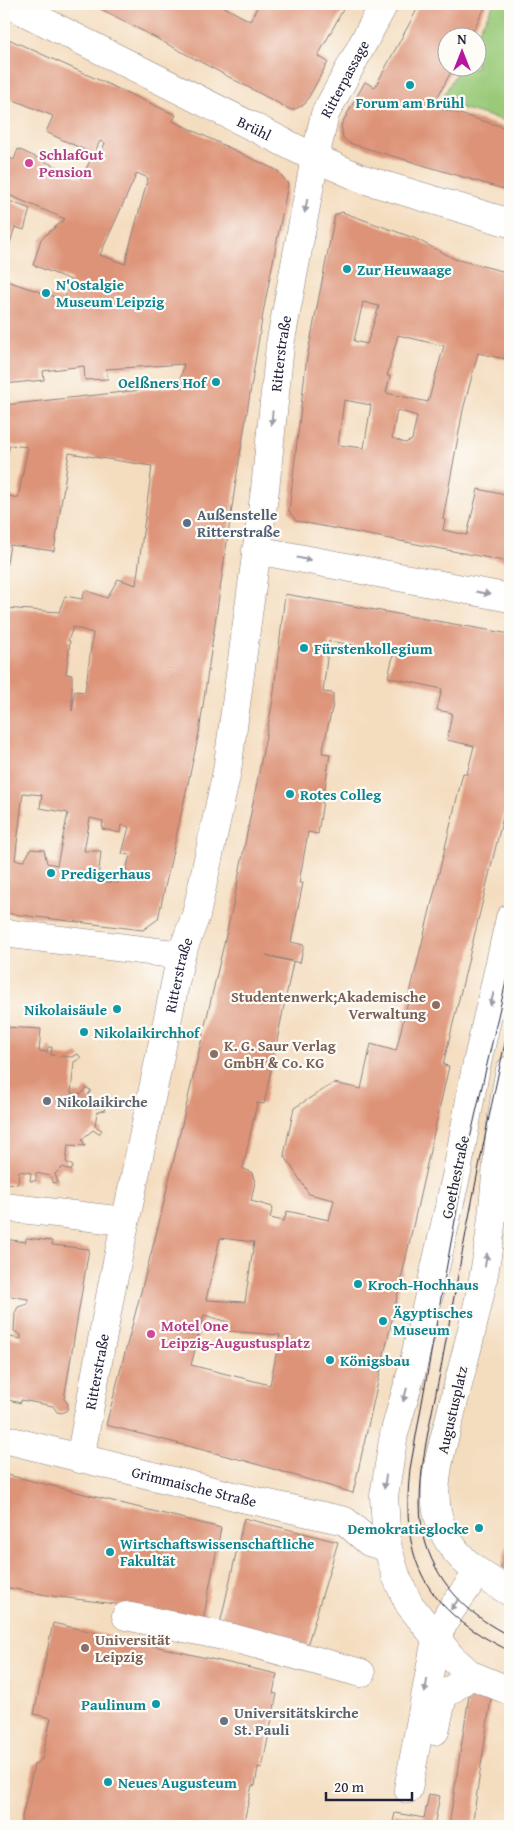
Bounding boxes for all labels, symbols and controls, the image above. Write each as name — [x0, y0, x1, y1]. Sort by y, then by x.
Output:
north arrow — [436, 28, 486, 78]
text: N — [457, 29, 467, 49]
street label: Ritterpassage — [315, 36, 373, 121]
marker: Forum am Brühl — [404, 79, 416, 91]
place label: Forum am Brühl — [356, 92, 465, 113]
street label: Brühl — [234, 110, 275, 145]
place label: SchlafGut Pension — [39, 144, 104, 182]
marker: SchlafGut Pension — [23, 157, 35, 169]
one-way arrow — [302, 199, 310, 215]
place label: Zur Heuwaage — [357, 259, 452, 280]
marker: Zur Heuwaage — [341, 263, 353, 275]
place label: N'Ostalgie Museum Leipzig — [56, 274, 164, 312]
marker: N'Ostalgie Museum Leipzig — [40, 287, 52, 299]
street label: Ritterstraße — [265, 314, 296, 393]
place label: Oelßners Hof — [118, 372, 208, 393]
marker: Oelßners Hof — [210, 376, 222, 388]
one-way arrow — [267, 410, 275, 426]
place label: Außenstelle Ritterstraße — [197, 504, 280, 542]
marker: Außenstelle Ritterstraße — [181, 517, 193, 529]
one-way arrow — [297, 555, 312, 563]
one-way arrow — [476, 589, 492, 597]
place label: Fürstenkollegium — [314, 638, 433, 659]
marker: Fürstenkollegium — [298, 642, 310, 654]
place label: Rotes Colleg — [300, 784, 381, 805]
marker: Rotes Colleg — [284, 788, 296, 800]
place label: Predigerhaus — [61, 863, 151, 884]
marker: Predigerhaus — [45, 867, 57, 879]
street label: Ritterstraße — [159, 934, 197, 1014]
place label: Studentenwerk;Akademische Verwaltung — [231, 986, 426, 1024]
one-way arrow — [487, 992, 495, 1008]
place label: Nikolaisäule — [24, 999, 107, 1020]
marker: Studentenwerk;Akademische Verwaltung — [430, 999, 442, 1011]
marker: Nikolaisäule — [111, 1003, 123, 1015]
place label: Nikolaikirchhof — [94, 1022, 201, 1043]
marker: Nikolaikirchhof — [78, 1026, 90, 1038]
place label: K. G. Saur Verlag GmbH & Co. KG — [224, 1035, 336, 1073]
marker: K. G. Saur Verlag GmbH & Co. KG — [208, 1048, 220, 1060]
place label: Nikolaikirche — [57, 1091, 148, 1112]
marker: Nikolaikirche — [41, 1095, 53, 1107]
street label: Goethestraße — [436, 1133, 474, 1221]
one-way arrow — [483, 1251, 491, 1267]
place label: Kroch-Hochhaus — [368, 1274, 479, 1295]
marker: Kroch-Hochhaus — [352, 1278, 364, 1290]
place label: Ägyptisches Museum — [393, 1302, 473, 1340]
place label: Motel One Leipzig-Augustusplatz — [161, 1315, 310, 1353]
marker: Ägyptisches Museum — [377, 1315, 389, 1327]
marker: Motel One Leipzig-Augustusplatz — [145, 1328, 157, 1340]
street label: Ritterstraße — [79, 1332, 114, 1411]
place label: Königsbau — [340, 1350, 410, 1371]
marker: Königsbau — [324, 1354, 336, 1366]
street label: Augustusplatz — [432, 1364, 472, 1456]
one-way arrow — [401, 1388, 409, 1403]
street label: Grimmaische Straße — [130, 1461, 259, 1511]
one-way arrow — [381, 1475, 389, 1491]
place label: Demokratieglocke — [348, 1518, 469, 1539]
marker: Demokratieglocke — [473, 1522, 485, 1534]
place label: Wirtschaftswissenschaftliche Fakultät — [120, 1533, 314, 1571]
marker: Wirtschaftswissenschaftliche Fakultät — [104, 1546, 116, 1558]
one-way arrow — [450, 1597, 461, 1610]
place label: Universität Leipzig — [95, 1629, 171, 1667]
marker: Universität Leipzig — [79, 1642, 91, 1654]
one-way arrow — [422, 1679, 430, 1695]
place label: Paulinum — [81, 1694, 146, 1715]
marker: Paulinum — [150, 1698, 162, 1710]
place label: Universitätskirche St. Pauli — [234, 1702, 359, 1740]
marker: Universitätskirche St. Pauli — [218, 1715, 230, 1727]
scale bar — [326, 1770, 413, 1802]
place label: Neues Augusteum — [118, 1772, 237, 1793]
marker: Neues Augusteum — [102, 1776, 114, 1788]
text: 20 m — [334, 1776, 365, 1797]

